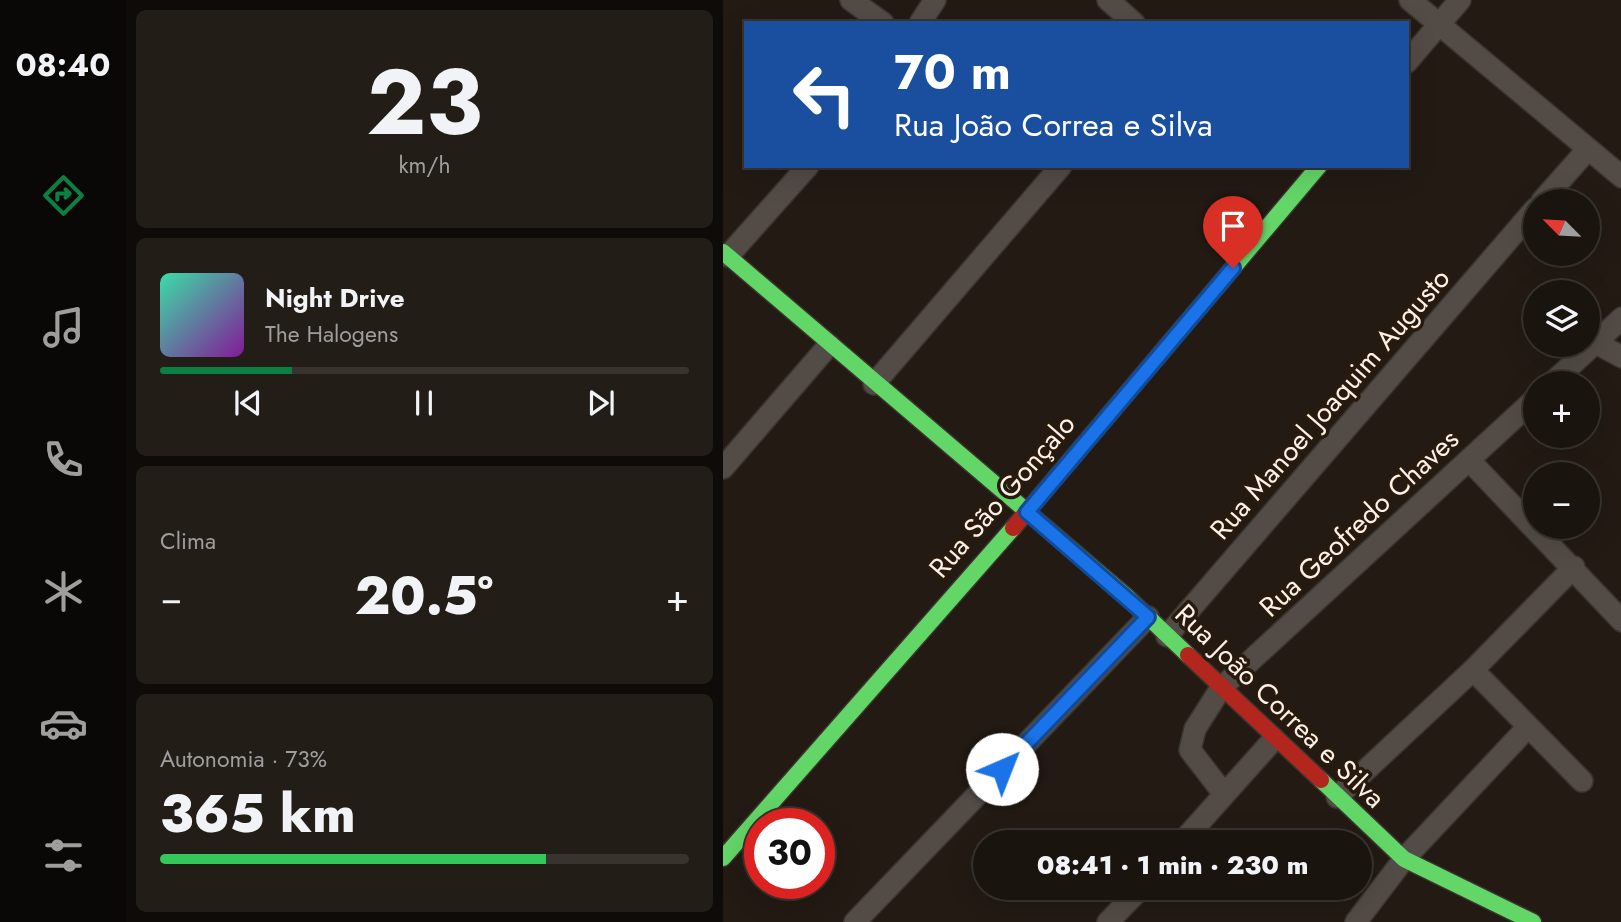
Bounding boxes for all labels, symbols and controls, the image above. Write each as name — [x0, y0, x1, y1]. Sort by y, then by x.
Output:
text: 23 — [366, 37, 483, 168]
text: 70 m — [894, 37, 1011, 107]
text: 08:40 — [15, 42, 111, 88]
icon: left — [779, 49, 870, 140]
text: Rua João Correa e Silva — [894, 102, 1213, 148]
text: km/h — [399, 148, 450, 182]
icon: directions — [39, 171, 88, 220]
north arrow — [1523, 189, 1600, 266]
map controls — [1523, 189, 1600, 539]
pin — [1203, 196, 1263, 268]
icon: arrive — [1214, 207, 1252, 245]
street label: Rua Manoel Joaquim Augusto — [1200, 259, 1460, 549]
text: Night Drive — [265, 279, 405, 317]
button: layers — [1523, 280, 1600, 357]
icon: music — [39, 303, 88, 352]
text: The Halogens — [265, 317, 398, 351]
button: + — [1523, 371, 1600, 448]
icon: previous — [229, 384, 267, 422]
icon: pause — [405, 384, 443, 422]
icon: next — [582, 384, 620, 422]
street label: Rua São Gonçalo — [919, 405, 1085, 587]
street label: Rua Geofredo Chaves — [1250, 419, 1468, 627]
icon: phone — [39, 435, 88, 484]
button: − — [1523, 462, 1600, 539]
text: Clima — [160, 524, 216, 558]
text: 20.5° — [355, 558, 493, 634]
icon: climate — [39, 567, 88, 616]
text: − — [160, 570, 182, 625]
text: + — [666, 570, 689, 625]
street label: Rua João Correa e Silva — [1166, 594, 1394, 818]
icon: car — [39, 699, 88, 748]
position arrow — [965, 732, 1039, 806]
text: Autonomia · 73% — [160, 742, 327, 776]
text: 365 km — [160, 776, 355, 852]
speed limit sign: 30 — [744, 808, 835, 899]
icon: filters — [39, 831, 88, 880]
text: 08:41 · 1 min · 230 m — [1037, 846, 1308, 884]

